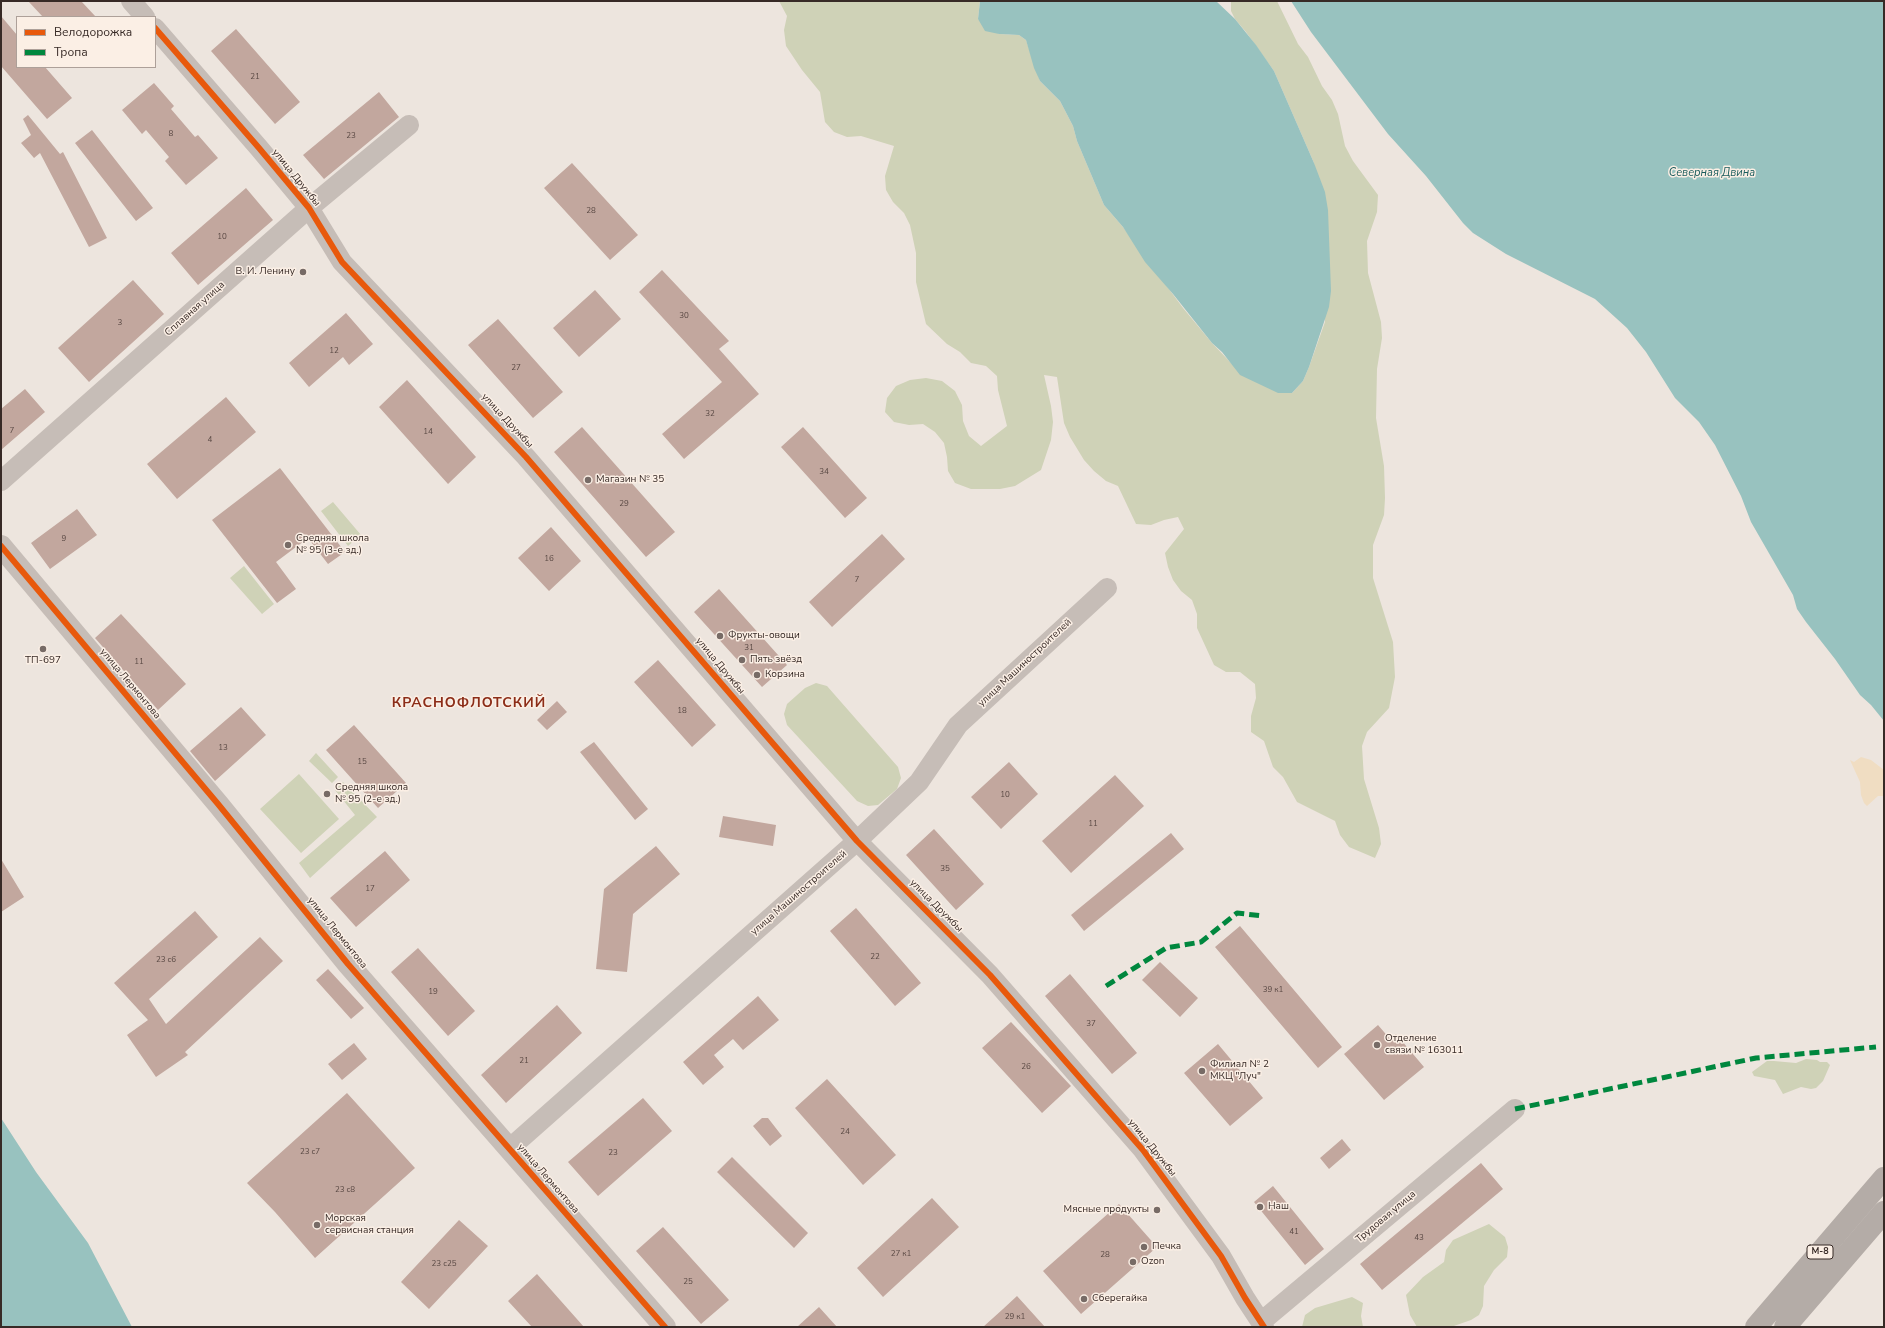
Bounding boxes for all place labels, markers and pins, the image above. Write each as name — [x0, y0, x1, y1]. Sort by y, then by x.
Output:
place label: В. И. Ленину — [236, 266, 295, 278]
marker: В. И. Ленину — [298, 267, 308, 277]
place label: Магазин № 35 — [596, 474, 664, 486]
marker: Магазин № 35 — [583, 475, 593, 485]
place label: Средняя школа № 95 (3-е зд.) — [296, 533, 369, 556]
marker: Средняя школа № 95 (3-е зд.) — [283, 540, 293, 550]
place label: Фрукты-овощи — [728, 630, 800, 642]
marker: Фрукты-овощи — [715, 631, 725, 641]
marker: ТП-697 — [38, 644, 48, 654]
place label: Пять звёзд — [750, 654, 802, 666]
place label: ТП-697 — [25, 655, 61, 667]
marker: Пять звёзд — [737, 655, 747, 665]
place label: Корзина — [765, 669, 805, 681]
marker: Корзина — [752, 670, 762, 680]
place label: Средняя школа № 95 (2-е зд.) — [335, 782, 408, 806]
marker: Средняя школа № 95 (2-е зд.) — [322, 789, 332, 799]
place label: Отделение связи № 163011 — [1385, 1033, 1463, 1056]
marker: Отделение связи № 163011 — [1372, 1040, 1382, 1050]
place label: Филиал № 2 МКЦ "Луч" — [1210, 1059, 1269, 1082]
marker: Филиал № 2 МКЦ "Луч" — [1197, 1066, 1207, 1076]
place label: Наш — [1268, 1201, 1289, 1213]
marker: Наш — [1255, 1202, 1265, 1212]
place label: Мясные продукты — [1064, 1204, 1149, 1216]
marker: Мясные продукты — [1152, 1205, 1162, 1215]
place label: Морская сервисная станция — [325, 1213, 414, 1236]
marker: Морская сервисная станция — [312, 1220, 322, 1230]
place label: Печка — [1152, 1241, 1181, 1253]
marker: Печка — [1139, 1242, 1149, 1252]
place label: Ozon — [1141, 1256, 1164, 1268]
marker: Ozon — [1128, 1257, 1138, 1267]
place label: Сберегайка — [1092, 1293, 1147, 1305]
marker: Сберегайка — [1079, 1294, 1089, 1304]

